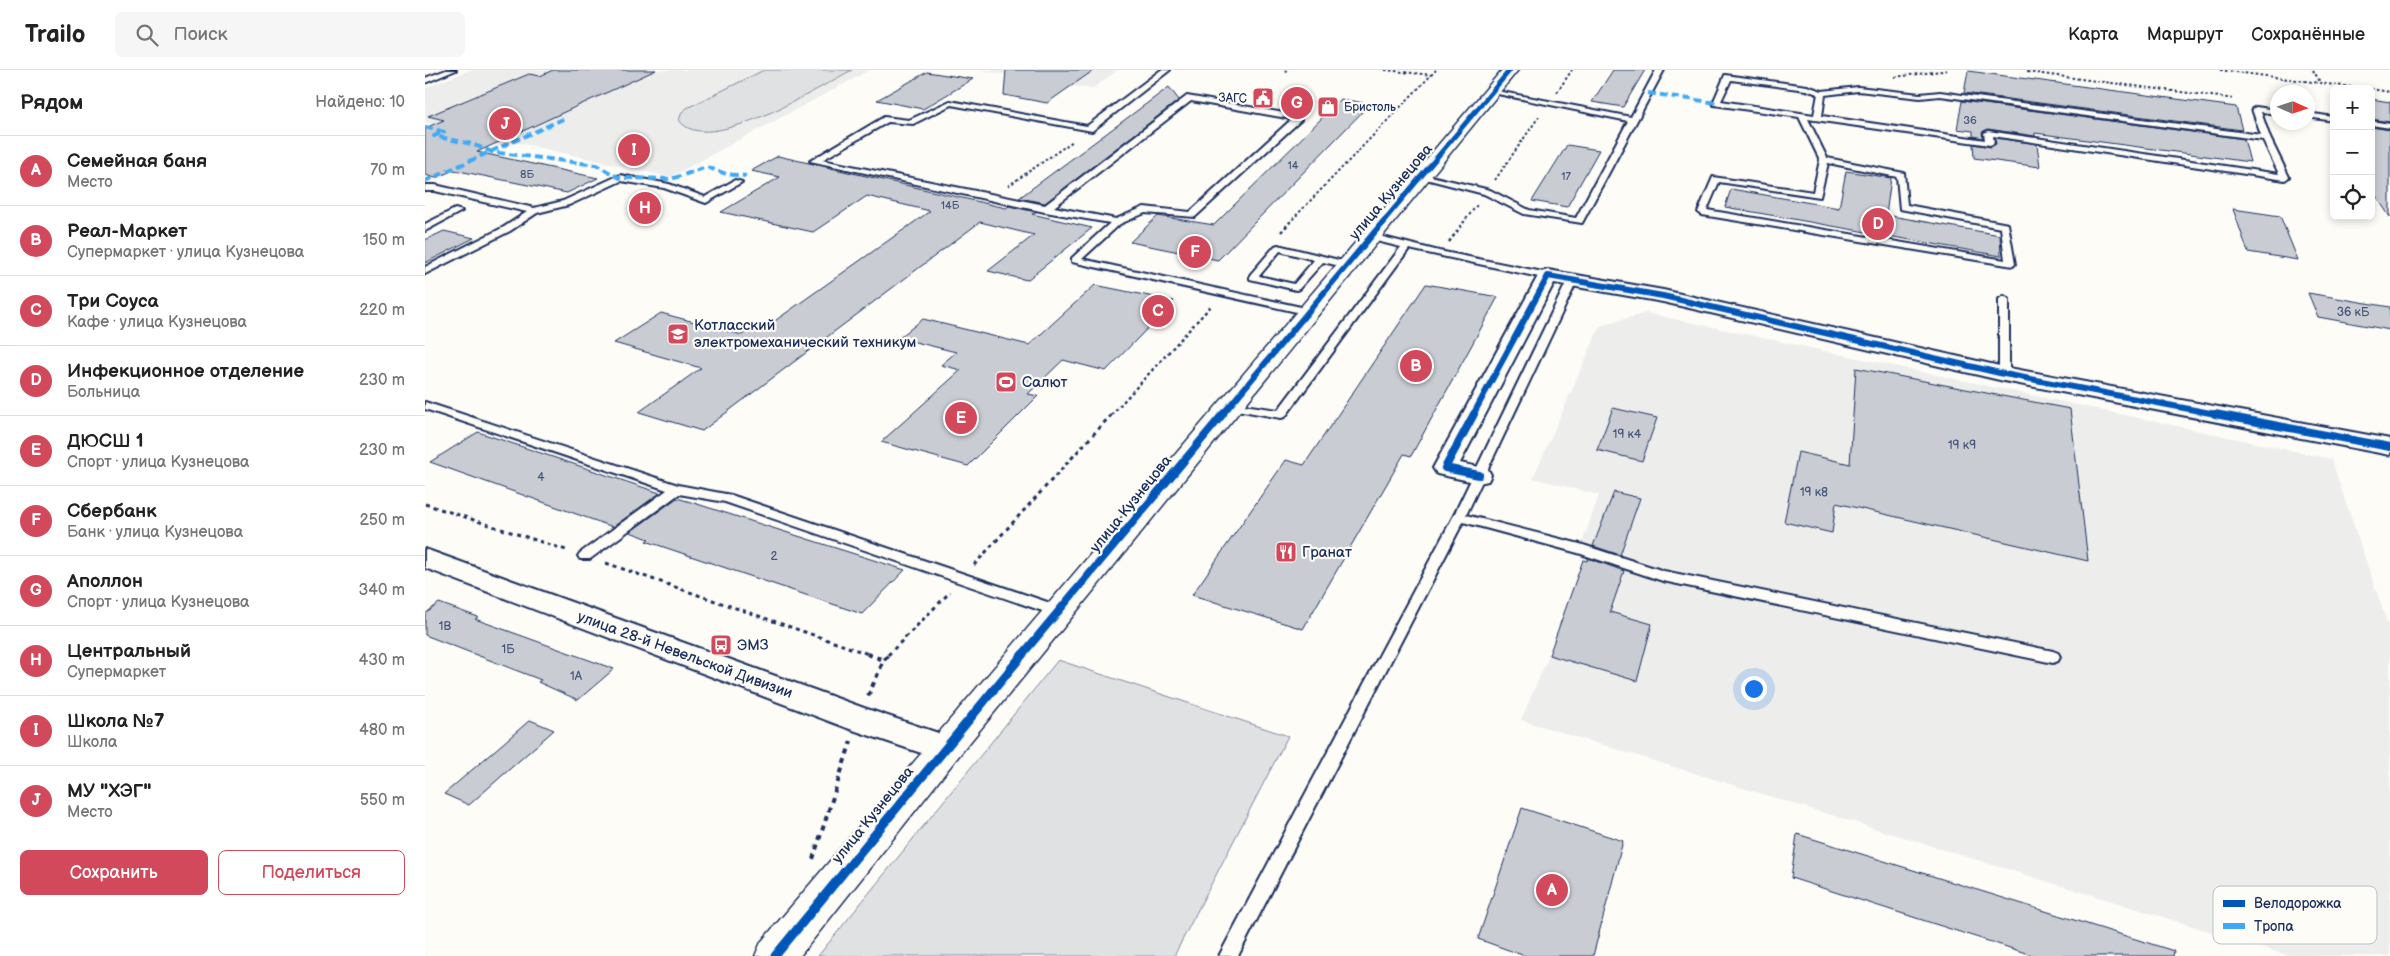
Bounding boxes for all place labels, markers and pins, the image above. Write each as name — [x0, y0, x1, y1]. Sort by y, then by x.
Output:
pin: G — [1281, 84, 1313, 122]
public building icon: ЗАГС — [1251, 86, 1275, 110]
place label: ЗАГС — [1219, 91, 1247, 106]
shop icon: Бристоль — [1316, 95, 1340, 119]
place label: Бристоль — [1344, 100, 1396, 115]
pin: J — [489, 105, 521, 143]
pin: I — [618, 131, 650, 169]
pin: H — [629, 189, 661, 227]
pin: D — [1862, 205, 1894, 243]
pin: F — [1179, 233, 1211, 271]
pin: C — [1142, 292, 1174, 330]
place label: Котласский электромеханический техникум — [694, 316, 917, 352]
school or university icon: Котласский электромеханический техникум — [666, 322, 690, 346]
pin: B — [1400, 347, 1432, 385]
sports icon: Салют — [994, 370, 1018, 394]
place label: Салют — [1022, 373, 1067, 392]
pin: E — [945, 399, 977, 437]
restaurant icon: Гранат — [1274, 540, 1298, 564]
place label: Гранат — [1302, 543, 1352, 562]
bus stop icon: ЭМЗ — [709, 633, 733, 657]
place label: ЭМЗ — [737, 636, 769, 655]
pin: A — [1536, 871, 1568, 909]

